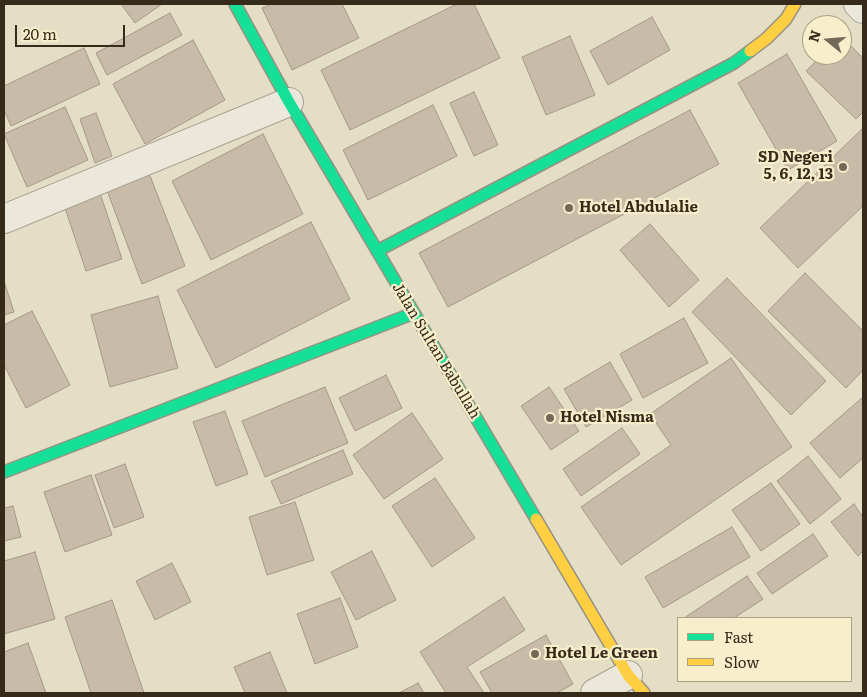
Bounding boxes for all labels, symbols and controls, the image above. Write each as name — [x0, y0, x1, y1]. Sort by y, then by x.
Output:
scale bar — [18, 15, 128, 47]
north arrow — [802, 15, 852, 65]
text: 20 m — [23, 22, 57, 45]
text: N — [802, 27, 825, 44]
place label: SD Negeri 5, 6, 12, 13 — [758, 149, 833, 184]
marker: SD Negeri 5, 6, 12, 13 — [837, 161, 849, 173]
place label: Hotel Abdulalie — [579, 199, 698, 217]
marker: Hotel Abdulalie — [563, 202, 575, 214]
street label: Jalan Sultan Babullah — [388, 280, 484, 422]
place label: Hotel Nisma — [560, 409, 654, 427]
marker: Hotel Nisma — [544, 412, 556, 424]
legend — [677, 617, 852, 682]
text: Fast — [724, 625, 753, 648]
place label: Hotel Le Green — [545, 645, 658, 663]
marker: Hotel Le Green — [529, 648, 541, 660]
text: Slow — [724, 650, 759, 673]

